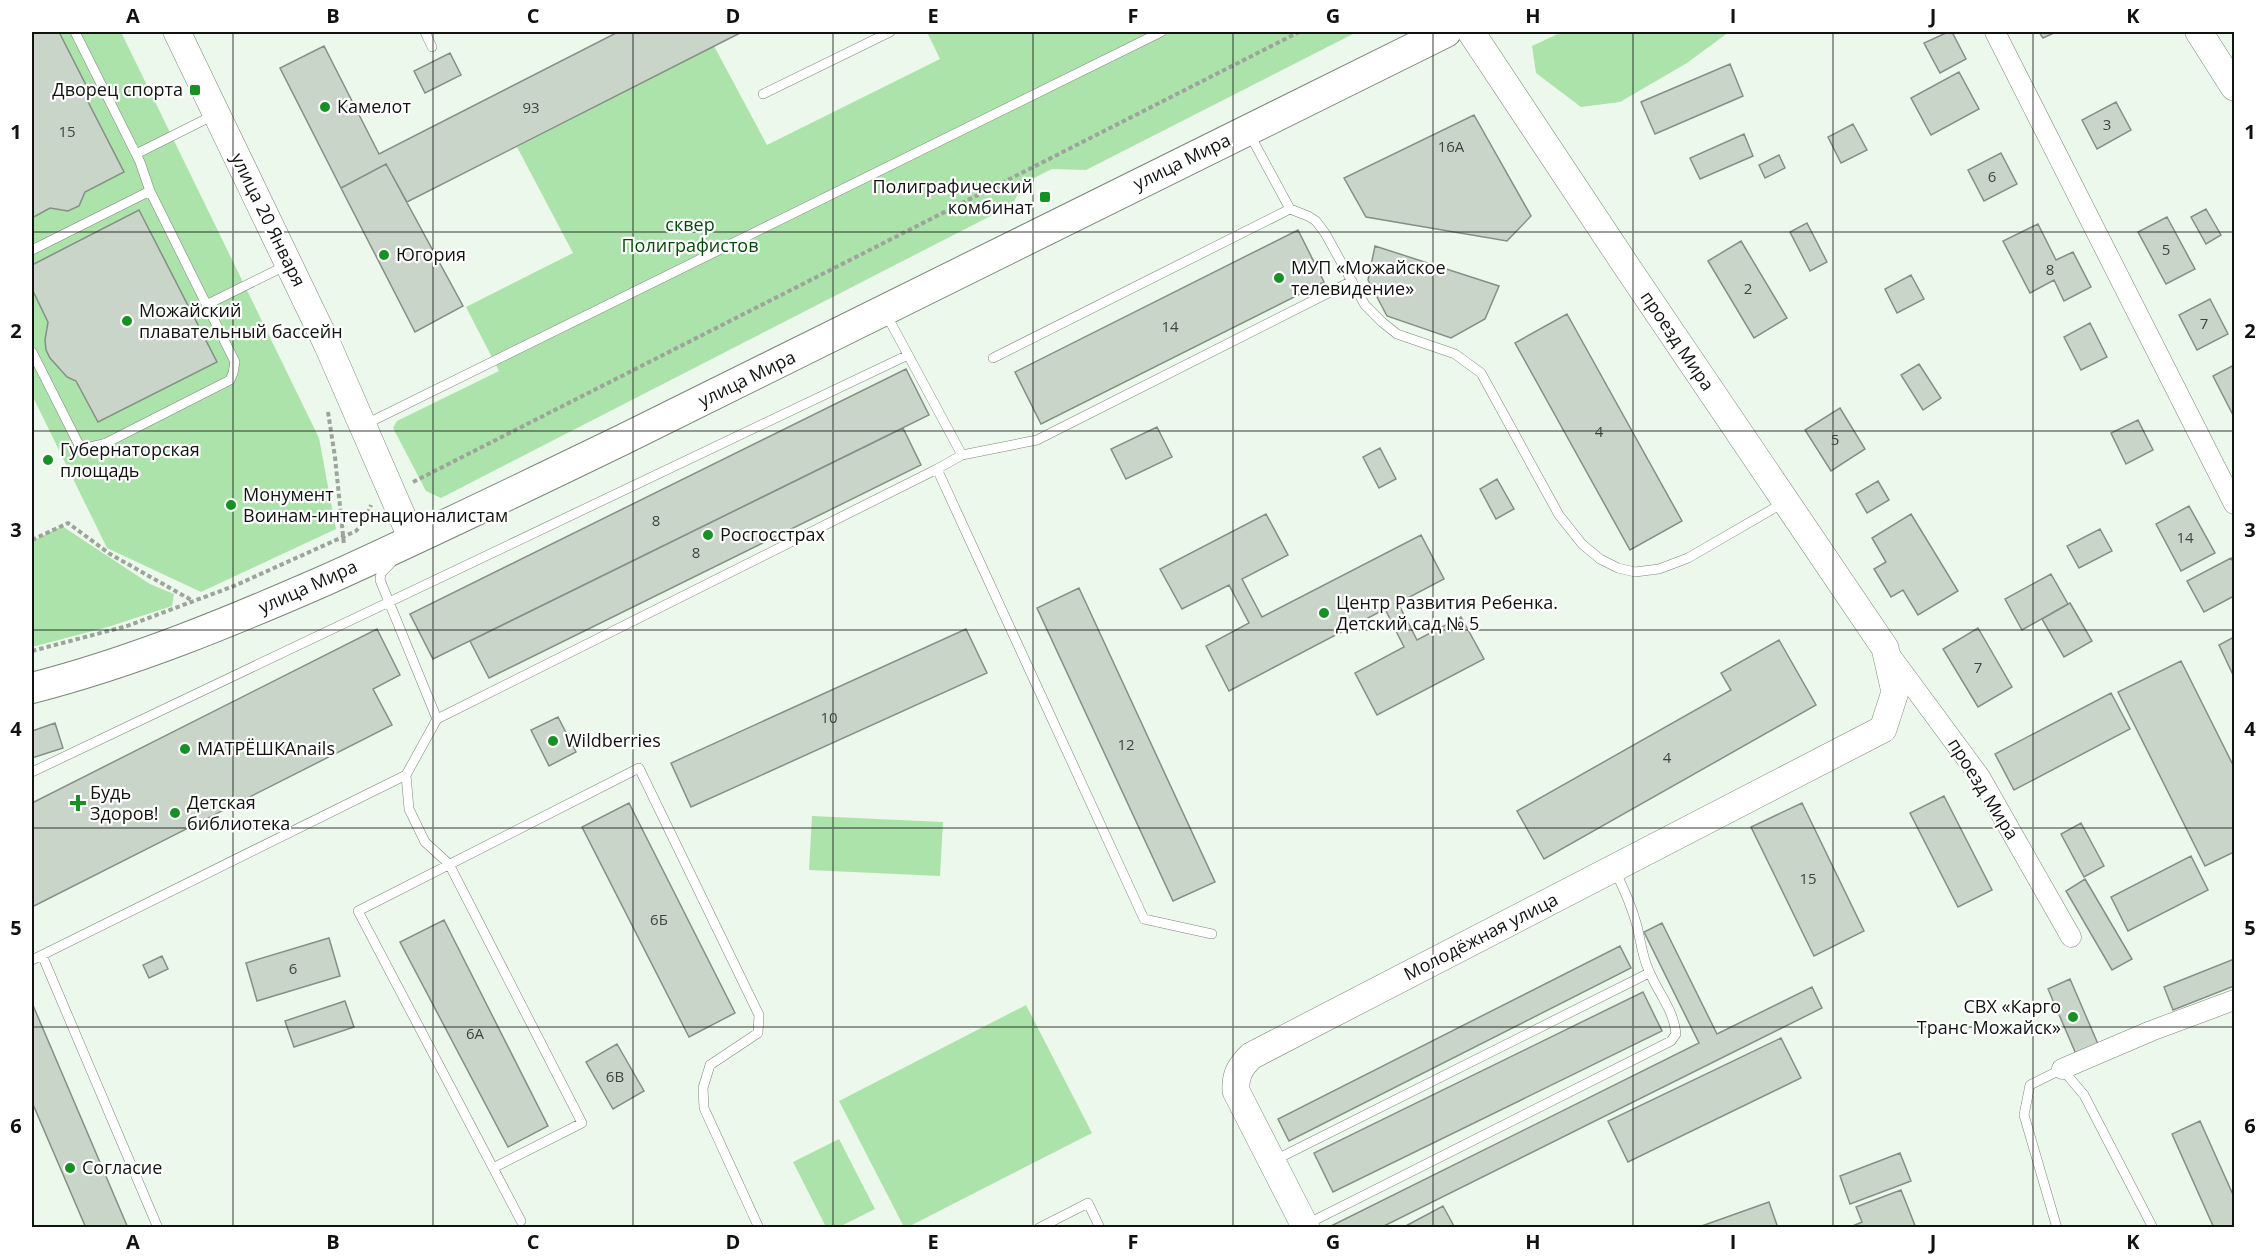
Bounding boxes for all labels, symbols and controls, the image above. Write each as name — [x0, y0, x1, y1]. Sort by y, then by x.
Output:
text: A — [126, 2, 140, 29]
text: B — [326, 2, 340, 29]
text: C — [527, 2, 540, 29]
text: D — [726, 2, 740, 29]
text: E — [927, 2, 939, 29]
text: F — [1128, 2, 1138, 29]
text: G — [1326, 2, 1340, 29]
text: H — [1525, 2, 1541, 29]
text: I — [1730, 2, 1736, 29]
text: J — [1928, 2, 1936, 29]
text: K — [2126, 2, 2140, 29]
place label: Дворец спорта — [52, 77, 183, 101]
marker: Дворец спорта — [188, 83, 202, 97]
place label: Камелот — [337, 94, 411, 118]
house number: 93 — [522, 97, 540, 117]
marker: Камелот — [318, 100, 332, 114]
house number: 3 — [2103, 114, 2111, 134]
text: 1 — [10, 118, 22, 145]
text: 1 — [2244, 118, 2256, 145]
house number: 15 — [58, 121, 76, 141]
street label: улица Мира — [1129, 127, 1234, 195]
house number: 16А — [1438, 136, 1465, 156]
street label: улица 20 Января — [226, 149, 312, 290]
house number: 6 — [1988, 166, 1996, 186]
place label: Полиграфический комбинат — [872, 174, 1034, 219]
marker: Полиграфический комбинат — [1038, 190, 1052, 204]
park label: сквер Полиграфистов — [621, 212, 759, 257]
house number: 5 — [2162, 239, 2170, 259]
place label: Югория — [396, 242, 466, 266]
marker: Югория — [377, 248, 391, 262]
place label: МУП «Можайское телевидение» — [1291, 255, 1446, 300]
house number: 8 — [2046, 259, 2054, 279]
marker: МУП «Можайское телевидение» — [1272, 271, 1286, 285]
house number: 2 — [1744, 278, 1752, 298]
street label: проезд Мира — [1636, 286, 1720, 395]
place label: Можайский плавательный бассейн — [139, 298, 343, 343]
house number: 7 — [2200, 313, 2208, 333]
marker: Можайский плавательный бассейн — [120, 314, 134, 328]
house number: 14 — [1161, 316, 1179, 336]
text: 2 — [10, 317, 22, 344]
text: 2 — [2244, 317, 2256, 344]
street label: улица Мира — [694, 344, 799, 412]
house number: 4 — [1595, 421, 1604, 441]
house number: 5 — [1831, 429, 1839, 449]
place label: Губернаторская площадь — [60, 437, 200, 482]
marker: Губернаторская площадь — [41, 453, 55, 467]
place label: Монумент Воинам-интернационалистам — [243, 482, 508, 527]
marker: Монумент Воинам-интернационалистам — [224, 498, 238, 512]
house number: 8 — [652, 510, 660, 530]
text: 3 — [10, 516, 22, 543]
text: 3 — [2244, 516, 2256, 543]
place label: Росгосстрах — [720, 522, 826, 546]
house number: 14 — [2176, 527, 2194, 547]
marker: Росгосстрах — [701, 528, 715, 542]
house number: 8 — [692, 542, 700, 562]
street label: улица Мира — [255, 554, 361, 618]
place label: Центр Развития Ребенка. Детский сад № 5 — [1336, 590, 1558, 635]
marker: Центр Развития Ребенка. Детский сад № 5 — [1317, 606, 1331, 620]
house number: 7 — [1974, 657, 1982, 677]
house number: 10 — [820, 707, 838, 727]
text: 4 — [10, 715, 22, 742]
text: 4 — [2244, 715, 2256, 742]
place label: Wildberries — [565, 728, 661, 752]
street label: проезд Мира — [1943, 733, 2025, 844]
marker: Wildberries — [546, 734, 560, 748]
house number: 12 — [1117, 734, 1135, 754]
place label: МAТРЁШКАnails — [197, 736, 335, 760]
marker: МAТРЁШКАnails — [178, 742, 192, 756]
house number: 4 — [1663, 747, 1672, 767]
place label: Будь Здоров! — [90, 780, 159, 825]
place label: Детская библиотека — [187, 790, 290, 835]
marker: Будь Здоров! — [71, 796, 85, 810]
marker: Детская библиотека — [168, 806, 182, 820]
house number: 15 — [1799, 868, 1817, 888]
street label: Молодёжная улица — [1399, 887, 1562, 985]
house number: 6Б — [650, 909, 668, 929]
text: 5 — [10, 914, 22, 941]
text: 5 — [2244, 914, 2256, 941]
house number: 6 — [289, 958, 297, 978]
place label: СВХ «Карго Транс Можайск» — [1917, 994, 2061, 1039]
marker: СВХ «Карго Транс Можайск» — [2066, 1010, 2080, 1024]
house number: 6А — [466, 1023, 485, 1043]
house number: 6В — [606, 1066, 624, 1086]
text: 6 — [10, 1112, 22, 1139]
text: 6 — [2244, 1112, 2256, 1139]
place label: Согласие — [82, 1155, 162, 1179]
marker: Согласие — [63, 1161, 77, 1175]
text: A — [126, 1228, 140, 1255]
text: B — [326, 1228, 340, 1255]
text: C — [527, 1228, 540, 1255]
text: D — [726, 1228, 740, 1255]
text: E — [927, 1228, 939, 1255]
text: F — [1128, 1228, 1138, 1255]
text: G — [1326, 1228, 1340, 1255]
text: H — [1525, 1228, 1541, 1255]
text: I — [1730, 1228, 1736, 1255]
text: J — [1928, 1228, 1936, 1255]
text: K — [2126, 1228, 2140, 1255]

